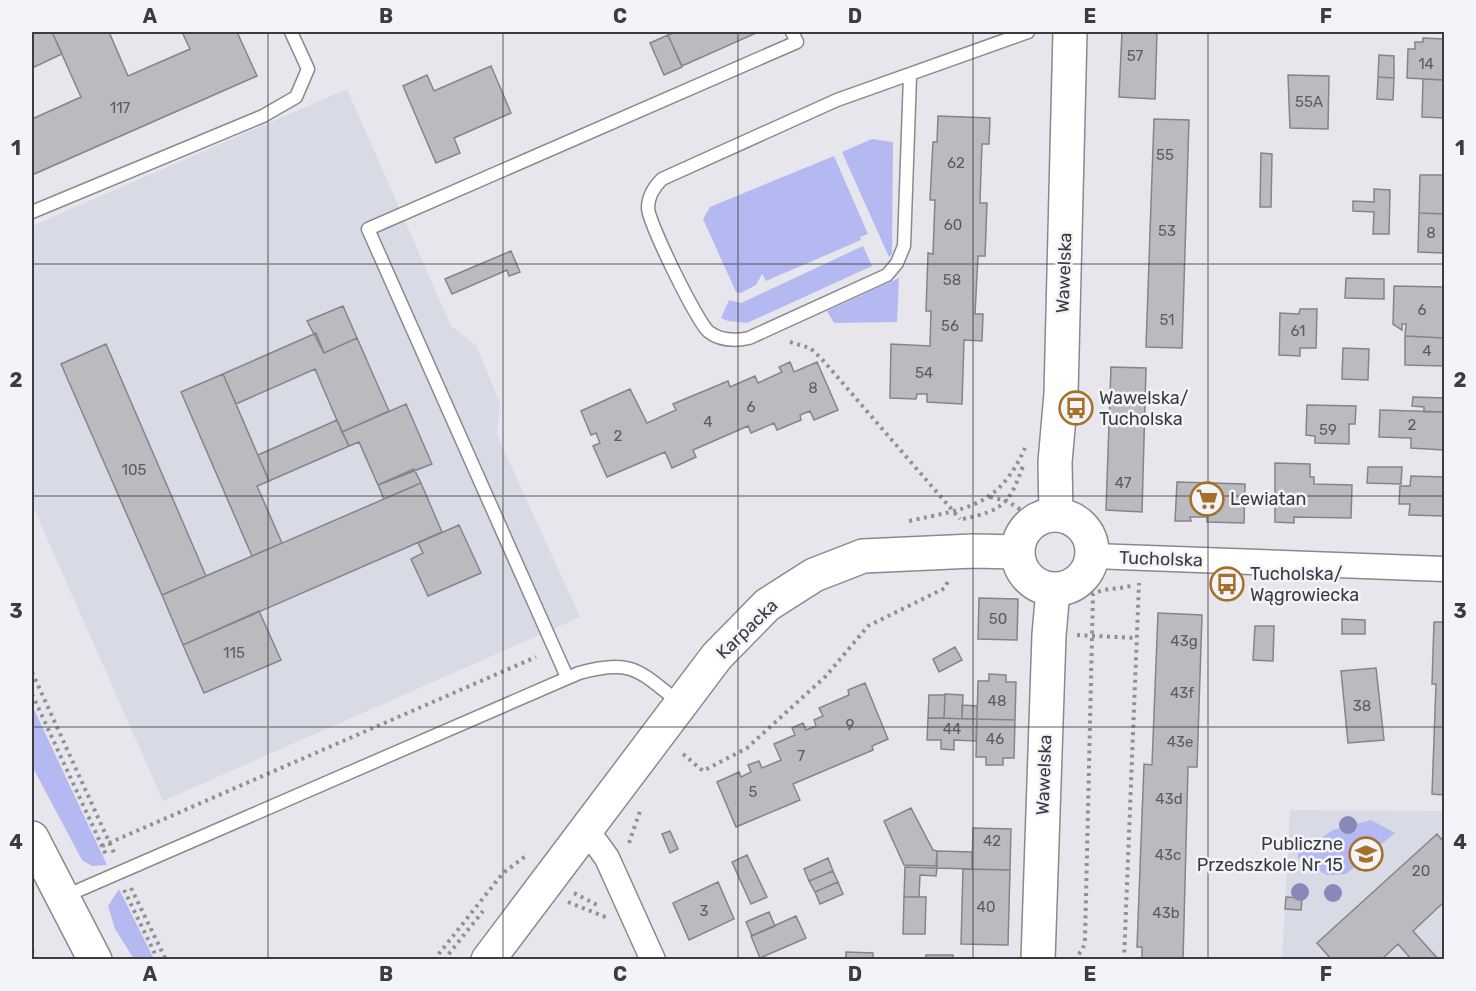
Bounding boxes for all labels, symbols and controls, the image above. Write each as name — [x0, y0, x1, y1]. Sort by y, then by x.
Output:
text: A — [143, 4, 158, 28]
text: B — [379, 4, 393, 28]
text: C — [613, 4, 627, 28]
text: D — [848, 4, 862, 28]
text: E — [1084, 4, 1096, 28]
text: F — [1320, 4, 1332, 28]
house number: 57 — [1127, 47, 1144, 65]
house number: 14 — [1418, 55, 1434, 73]
house number: 55A — [1295, 93, 1323, 111]
house number: 117 — [110, 99, 131, 117]
text: 1 — [11, 136, 21, 160]
text: 1 — [1455, 136, 1465, 160]
house number: 55 — [1156, 146, 1174, 164]
house number: 62 — [947, 154, 965, 172]
house number: 60 — [944, 216, 962, 234]
house number: 53 — [1158, 222, 1176, 240]
house number: 8 — [1426, 224, 1436, 242]
street label: Wawelska — [1052, 232, 1076, 314]
house number: 58 — [943, 271, 961, 289]
house number: 6 — [1417, 301, 1427, 319]
house number: 51 — [1159, 311, 1175, 329]
house number: 56 — [941, 317, 959, 335]
house number: 61 — [1290, 322, 1306, 340]
house number: 4 — [1422, 342, 1432, 360]
house number: 54 — [915, 364, 933, 382]
text: 2 — [10, 368, 23, 392]
text: 2 — [1454, 368, 1467, 392]
house number: 8 — [808, 379, 818, 397]
place label: Wawelska/ Tucholska — [1099, 387, 1189, 430]
bus stop icon: Wawelska/ Tucholska — [1058, 390, 1094, 426]
house number: 6 — [746, 398, 756, 416]
house number: 4 — [703, 413, 713, 431]
house number: 2 — [1408, 416, 1417, 434]
house number: 59 — [1319, 421, 1337, 439]
house number: 2 — [614, 427, 623, 445]
house number: 105 — [122, 461, 147, 479]
house number: 47 — [1115, 474, 1132, 492]
supermarket icon: Lewiatan — [1189, 481, 1225, 517]
place label: Lewiatan — [1230, 488, 1306, 510]
street label: Tucholska — [1119, 547, 1203, 571]
place label: Tucholska/ Wągrowiecka — [1250, 563, 1359, 606]
bus stop icon: Tucholska/ Wągrowiecka — [1209, 566, 1245, 602]
street label: Karpacka — [712, 594, 782, 664]
text: 3 — [9, 599, 23, 623]
text: 3 — [1453, 599, 1467, 623]
house number: 50 — [989, 610, 1007, 628]
house number: 43g — [1170, 632, 1198, 650]
house number: 115 — [223, 644, 245, 662]
house number: 43f — [1170, 684, 1194, 702]
house number: 48 — [988, 692, 1006, 710]
house number: 38 — [1353, 697, 1371, 715]
house number: 9 — [846, 716, 855, 734]
house number: 44 — [943, 720, 961, 738]
house number: 46 — [986, 730, 1004, 748]
house number: 43e — [1167, 733, 1193, 751]
street label: Wawelska — [1032, 734, 1056, 816]
house number: 7 — [797, 747, 805, 765]
house number: 5 — [749, 783, 758, 801]
house number: 43d — [1155, 790, 1183, 808]
text: 4 — [9, 830, 23, 854]
text: 4 — [1453, 830, 1467, 854]
house number: 42 — [983, 832, 1001, 850]
place label: Publiczne Przedszkole Nr 15 — [1197, 833, 1343, 876]
school or university icon: Publiczne Przedszkole Nr 15 — [1348, 836, 1384, 872]
house number: 43c — [1155, 846, 1181, 864]
house number: 20 — [1412, 862, 1430, 880]
house number: 40 — [977, 898, 995, 916]
house number: 3 — [699, 902, 709, 920]
house number: 43b — [1152, 904, 1180, 922]
text: A — [143, 962, 158, 986]
text: B — [379, 962, 393, 986]
text: C — [613, 962, 627, 986]
text: D — [848, 962, 862, 986]
text: E — [1084, 962, 1096, 986]
text: F — [1320, 962, 1332, 986]

